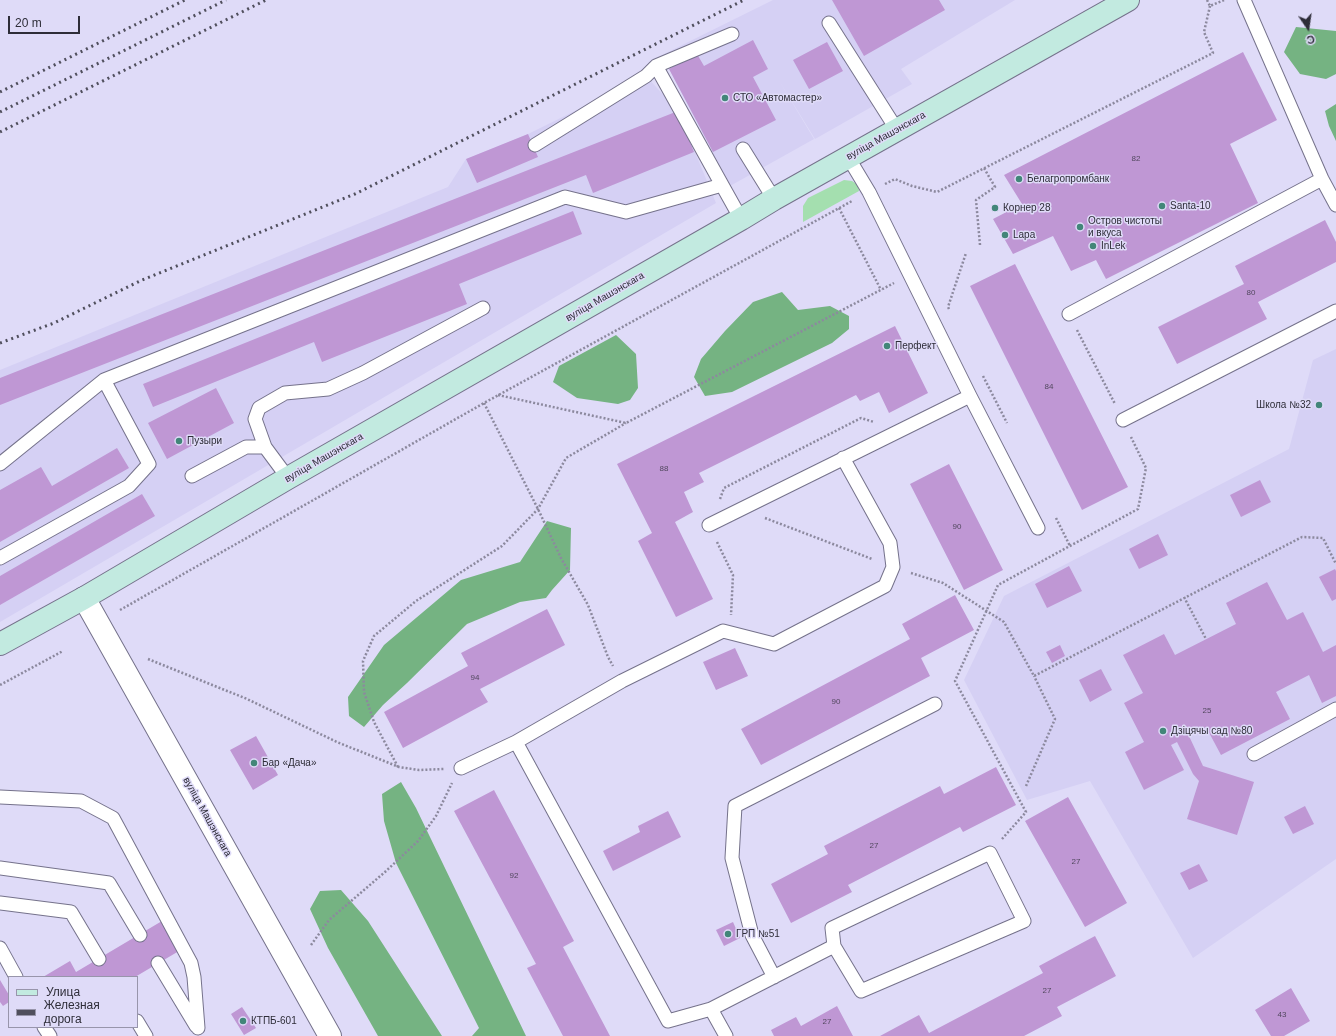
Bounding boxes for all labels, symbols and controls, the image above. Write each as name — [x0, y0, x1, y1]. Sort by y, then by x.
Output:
scale bar — [10, 8, 82, 34]
north arrow — [1288, 8, 1328, 48]
text: 20 m — [15, 16, 42, 30]
text: С — [1305, 33, 1316, 46]
place label: СТО «Автомастер» — [733, 92, 822, 104]
marker: СТО «Автомастер» — [720, 93, 730, 103]
street label: вуліца Машэнскага — [844, 109, 928, 163]
house number: 82 — [1132, 154, 1140, 164]
place label: Белагропромбанк — [1027, 173, 1109, 185]
marker: Белагропромбанк — [1014, 174, 1024, 184]
place label: Santa-10 — [1170, 200, 1211, 212]
marker: Santa-10 — [1157, 201, 1167, 211]
place label: Корнер 28 — [1003, 202, 1050, 214]
marker: Корнер 28 — [990, 203, 1000, 213]
place label: Остров чистоты и вкуса — [1088, 215, 1162, 238]
marker: Остров чистоты и вкуса — [1075, 222, 1085, 232]
place label: Lapa — [1013, 229, 1035, 241]
marker: Lapa — [1000, 230, 1010, 240]
place label: InLek — [1101, 240, 1125, 252]
marker: InLek — [1088, 241, 1098, 251]
street label: вуліца Машэнскага — [564, 270, 646, 324]
house number: 80 — [1247, 288, 1255, 298]
place label: Перфект — [895, 340, 936, 352]
marker: Перфект — [882, 341, 892, 351]
house number: 84 — [1045, 382, 1053, 392]
place label: Школа №32 — [1256, 399, 1311, 411]
marker: Школа №32 — [1314, 400, 1324, 410]
street label: вуліца Машэнскага — [283, 431, 365, 485]
place label: Пузыри — [187, 435, 222, 447]
marker: Пузыри — [174, 436, 184, 446]
house number: 88 — [660, 464, 668, 474]
house number: 90 — [953, 522, 961, 532]
house number: 94 — [471, 673, 479, 683]
house number: 90 — [832, 697, 840, 707]
house number: 25 — [1203, 706, 1211, 716]
place label: Дзіцячы сад №80 — [1171, 725, 1252, 737]
marker: Дзіцячы сад №80 — [1158, 726, 1168, 736]
place label: Бар «Дача» — [262, 757, 316, 769]
marker: Бар «Дача» — [249, 758, 259, 768]
street label: вуліца Машэнскага — [180, 775, 234, 859]
house number: 27 — [870, 841, 878, 851]
house number: 27 — [1072, 857, 1080, 867]
house number: 92 — [510, 871, 518, 881]
place label: ГРП №51 — [736, 928, 780, 940]
marker: ГРП №51 — [723, 929, 733, 939]
legend — [8, 976, 138, 1028]
text: Улица — [46, 985, 80, 999]
house number: 27 — [1043, 986, 1051, 996]
text: Железная дорога — [44, 998, 100, 1026]
house number: 43 — [1278, 1010, 1286, 1020]
place label: КТПБ-601 — [251, 1015, 297, 1027]
marker: КТПБ-601 — [238, 1016, 248, 1026]
house number: 27 — [823, 1017, 831, 1027]

